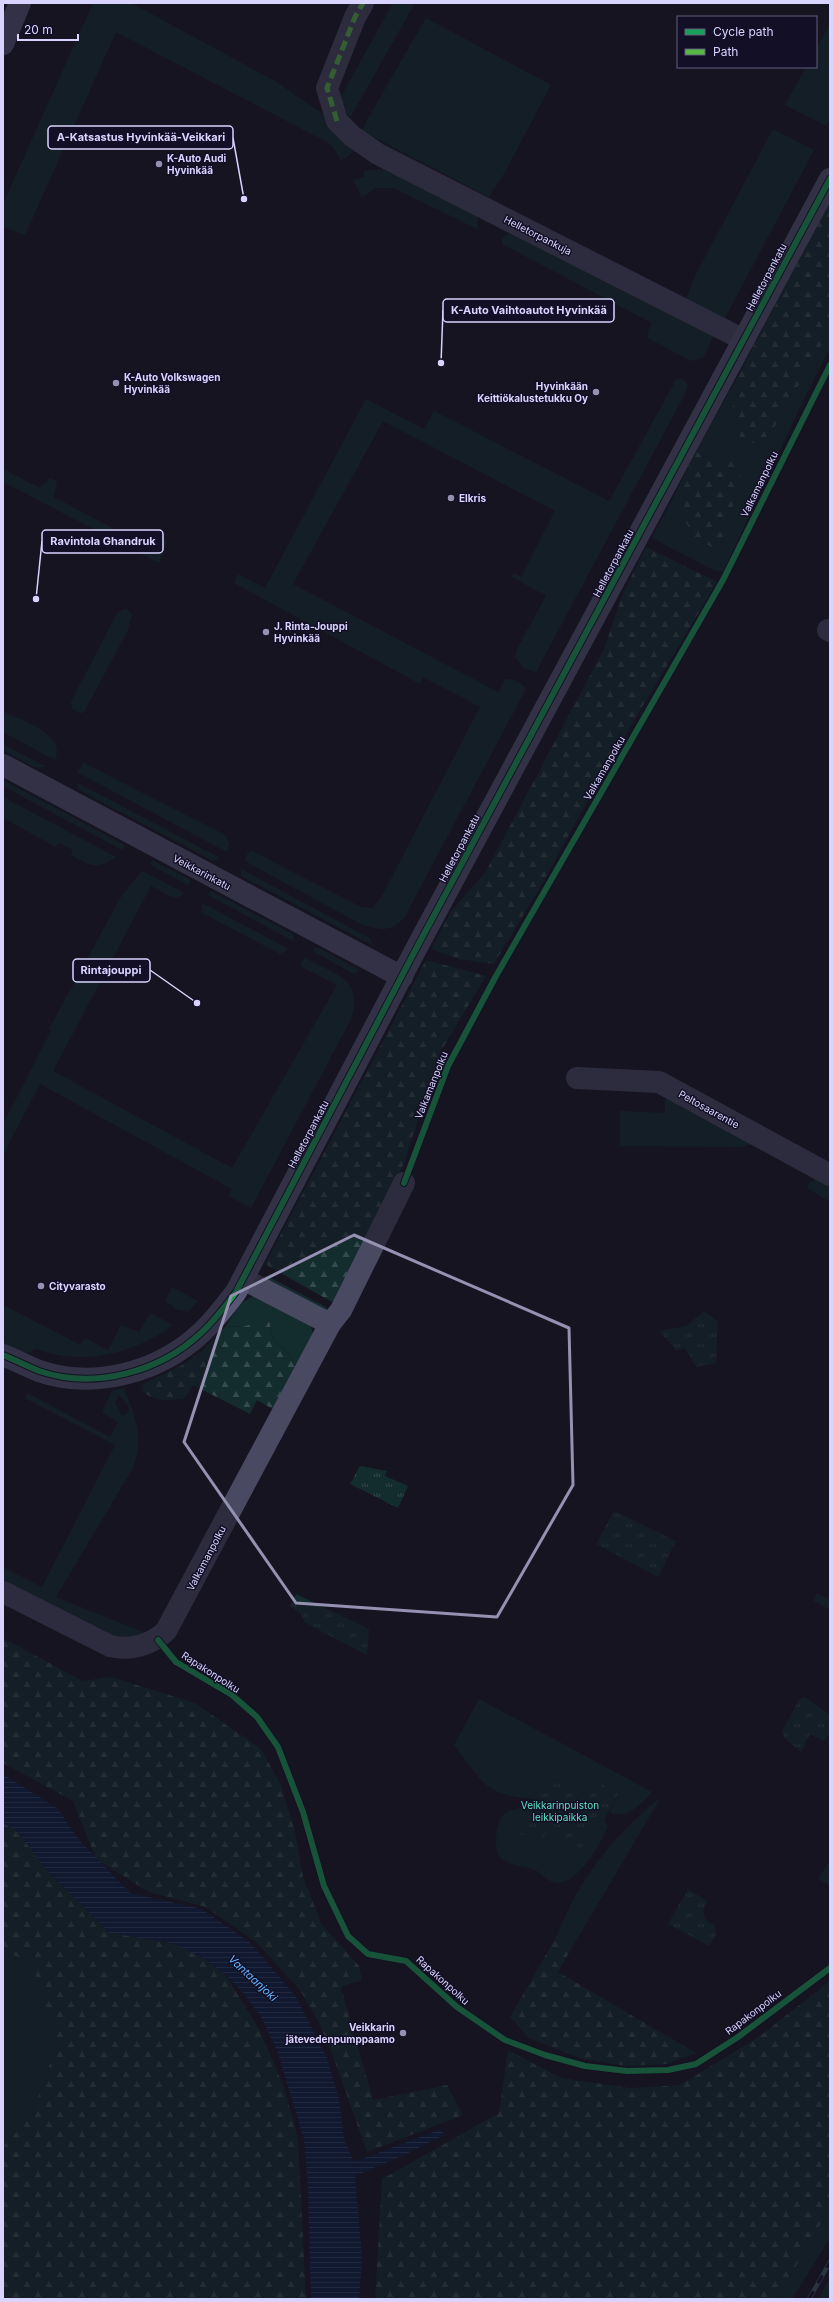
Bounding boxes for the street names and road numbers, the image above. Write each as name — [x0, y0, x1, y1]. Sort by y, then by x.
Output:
street label: Helletorpankuja — [502, 213, 574, 257]
street label: Helletorpankatu — [743, 241, 789, 313]
street label: Valkamanpolku — [738, 449, 780, 519]
street label: Helletorpankatu — [590, 527, 636, 599]
street label: Valkamanpolku — [581, 734, 627, 802]
street label: Helletorpankatu — [436, 812, 482, 884]
street label: Veikkarinkatu — [171, 852, 233, 892]
street label: Valkamanpolku — [412, 1049, 450, 1121]
street label: Peltosaarentie — [677, 1087, 741, 1131]
street label: Helletorpankatu — [285, 1098, 331, 1170]
street label: Valkamanpolku — [184, 1523, 228, 1592]
street label: Rapakonpolku — [180, 1649, 242, 1695]
street label: Rapakonpolku — [414, 1953, 472, 2007]
street label: Rapakonpolku — [723, 1987, 783, 2037]

